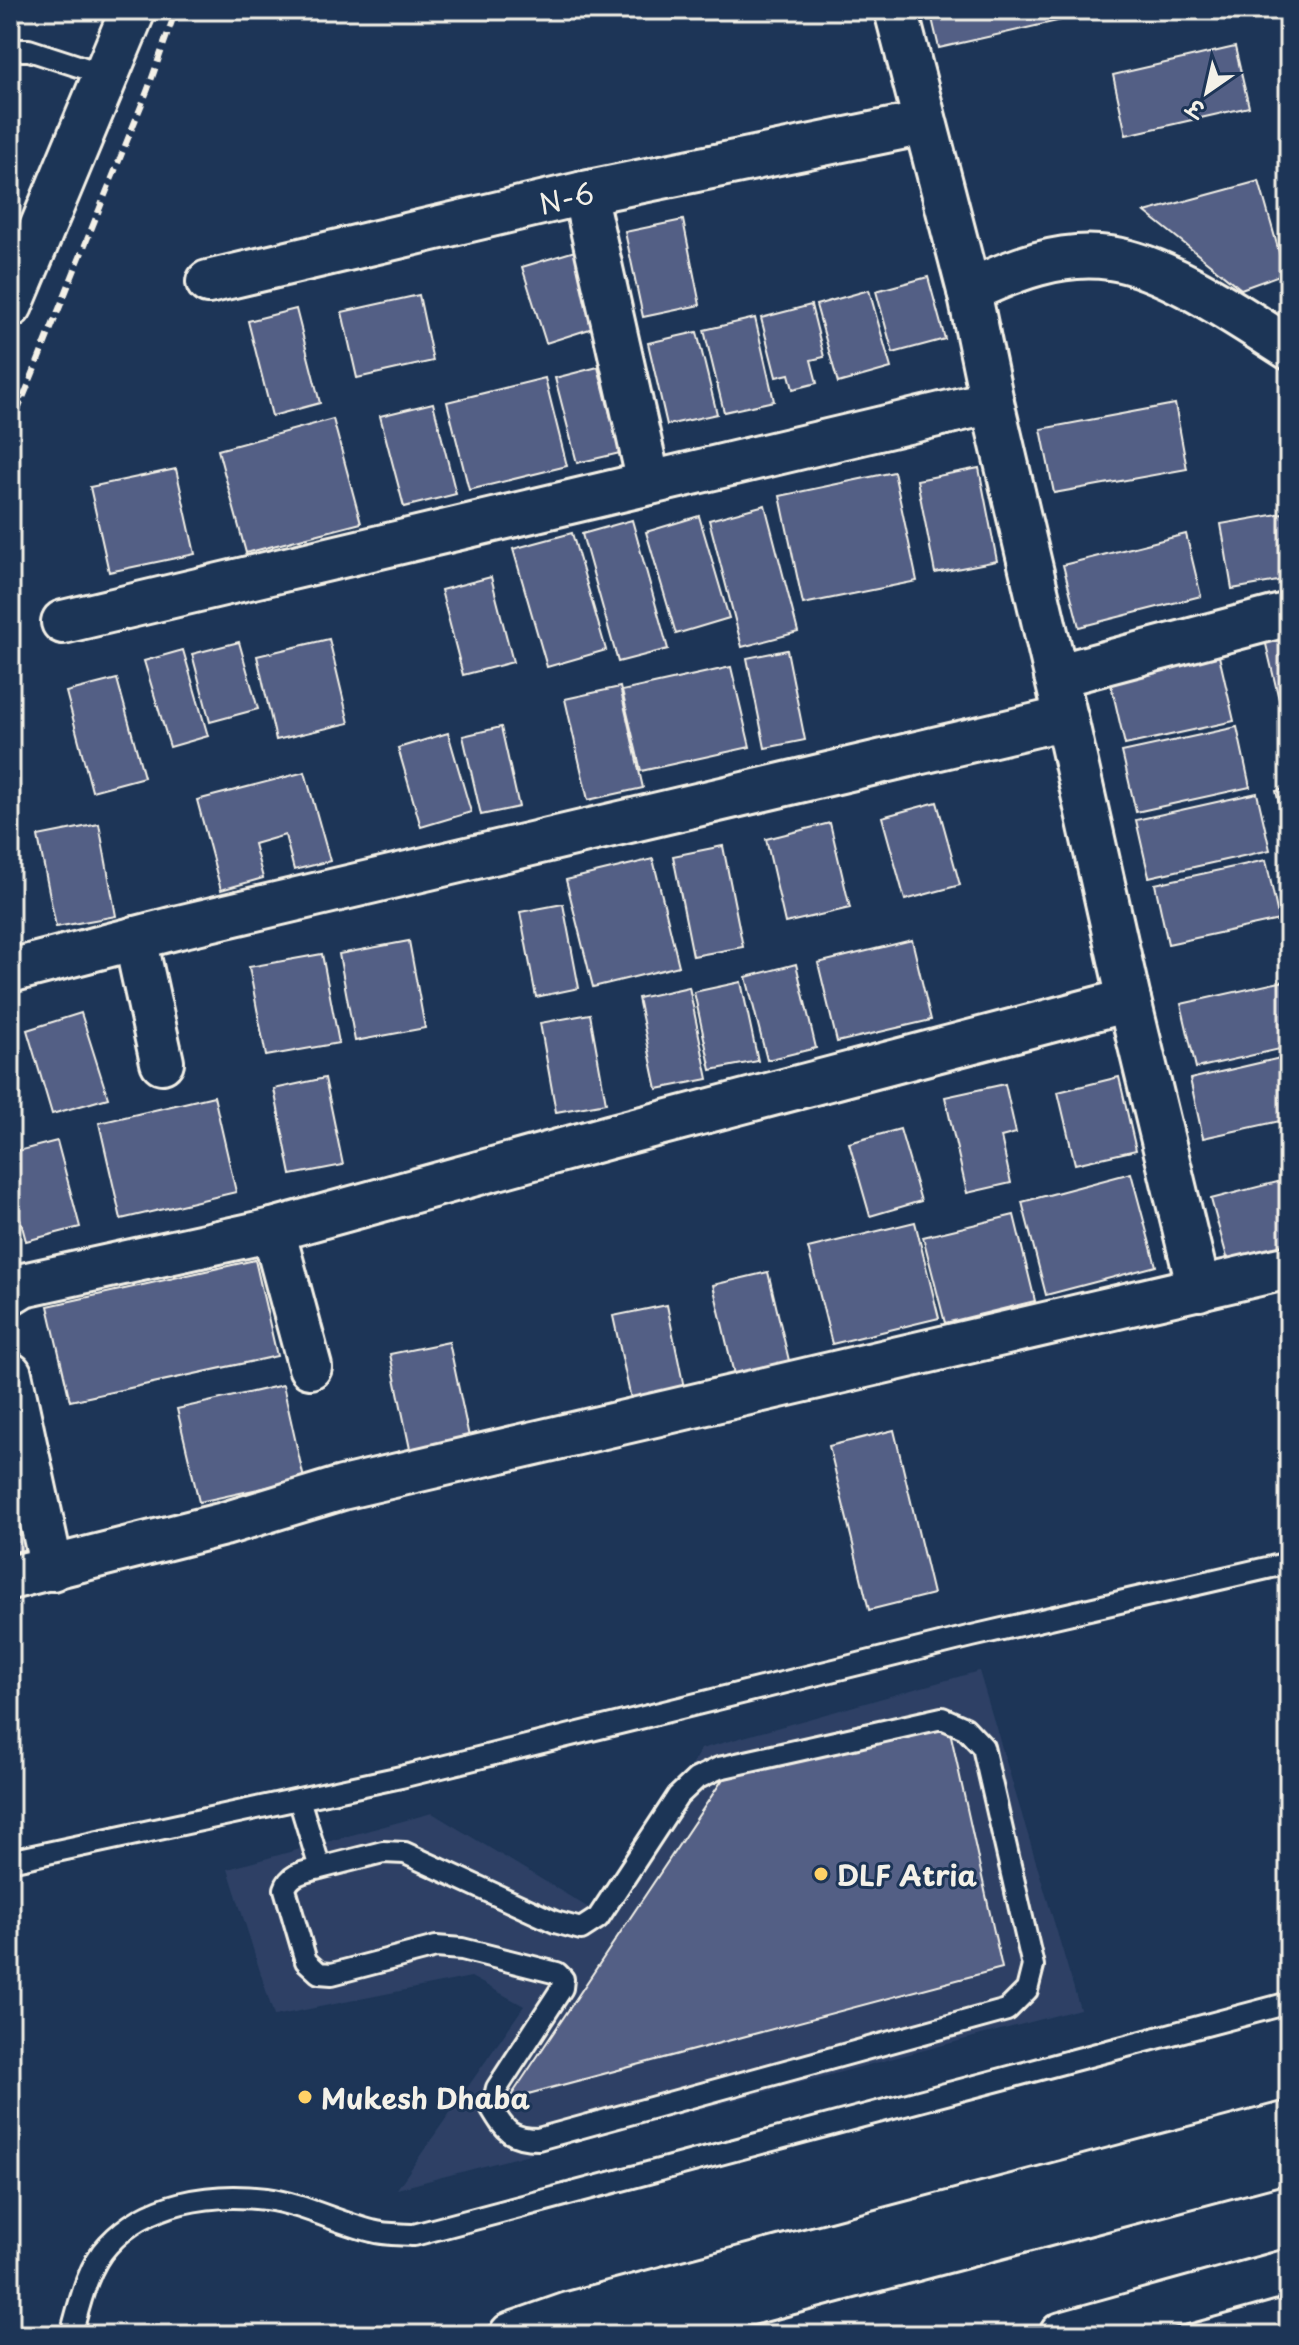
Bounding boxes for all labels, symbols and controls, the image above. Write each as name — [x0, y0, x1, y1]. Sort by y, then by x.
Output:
north arrow — [1167, 52, 1247, 132]
text: उ — [1178, 91, 1212, 129]
street label: N-6 — [534, 170, 598, 224]
place label: DLF Atria — [837, 1853, 978, 1896]
marker: DLF Atria — [812, 1865, 830, 1883]
place label: Mukesh Dhaba — [321, 2076, 530, 2119]
marker: Mukesh Dhaba — [296, 2088, 314, 2106]

